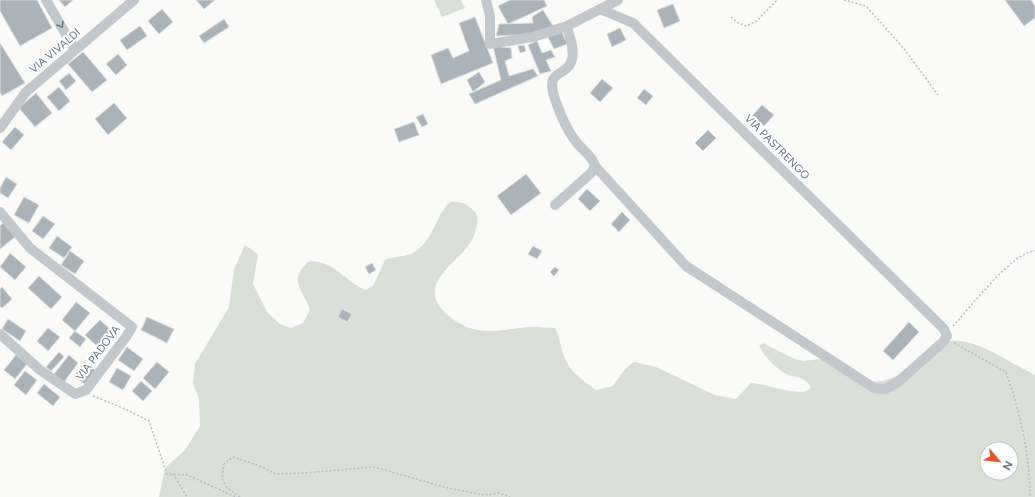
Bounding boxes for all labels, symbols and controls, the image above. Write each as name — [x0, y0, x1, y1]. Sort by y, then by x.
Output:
one-way arrow — [56, 21, 63, 28]
street label: VIA VIVALDI — [27, 26, 83, 76]
street label: VIA PASTRENGO — [742, 112, 812, 182]
street label: VIA PADOVA — [73, 323, 123, 383]
north arrow — [979, 441, 1019, 481]
text: N — [1000, 459, 1015, 472]

